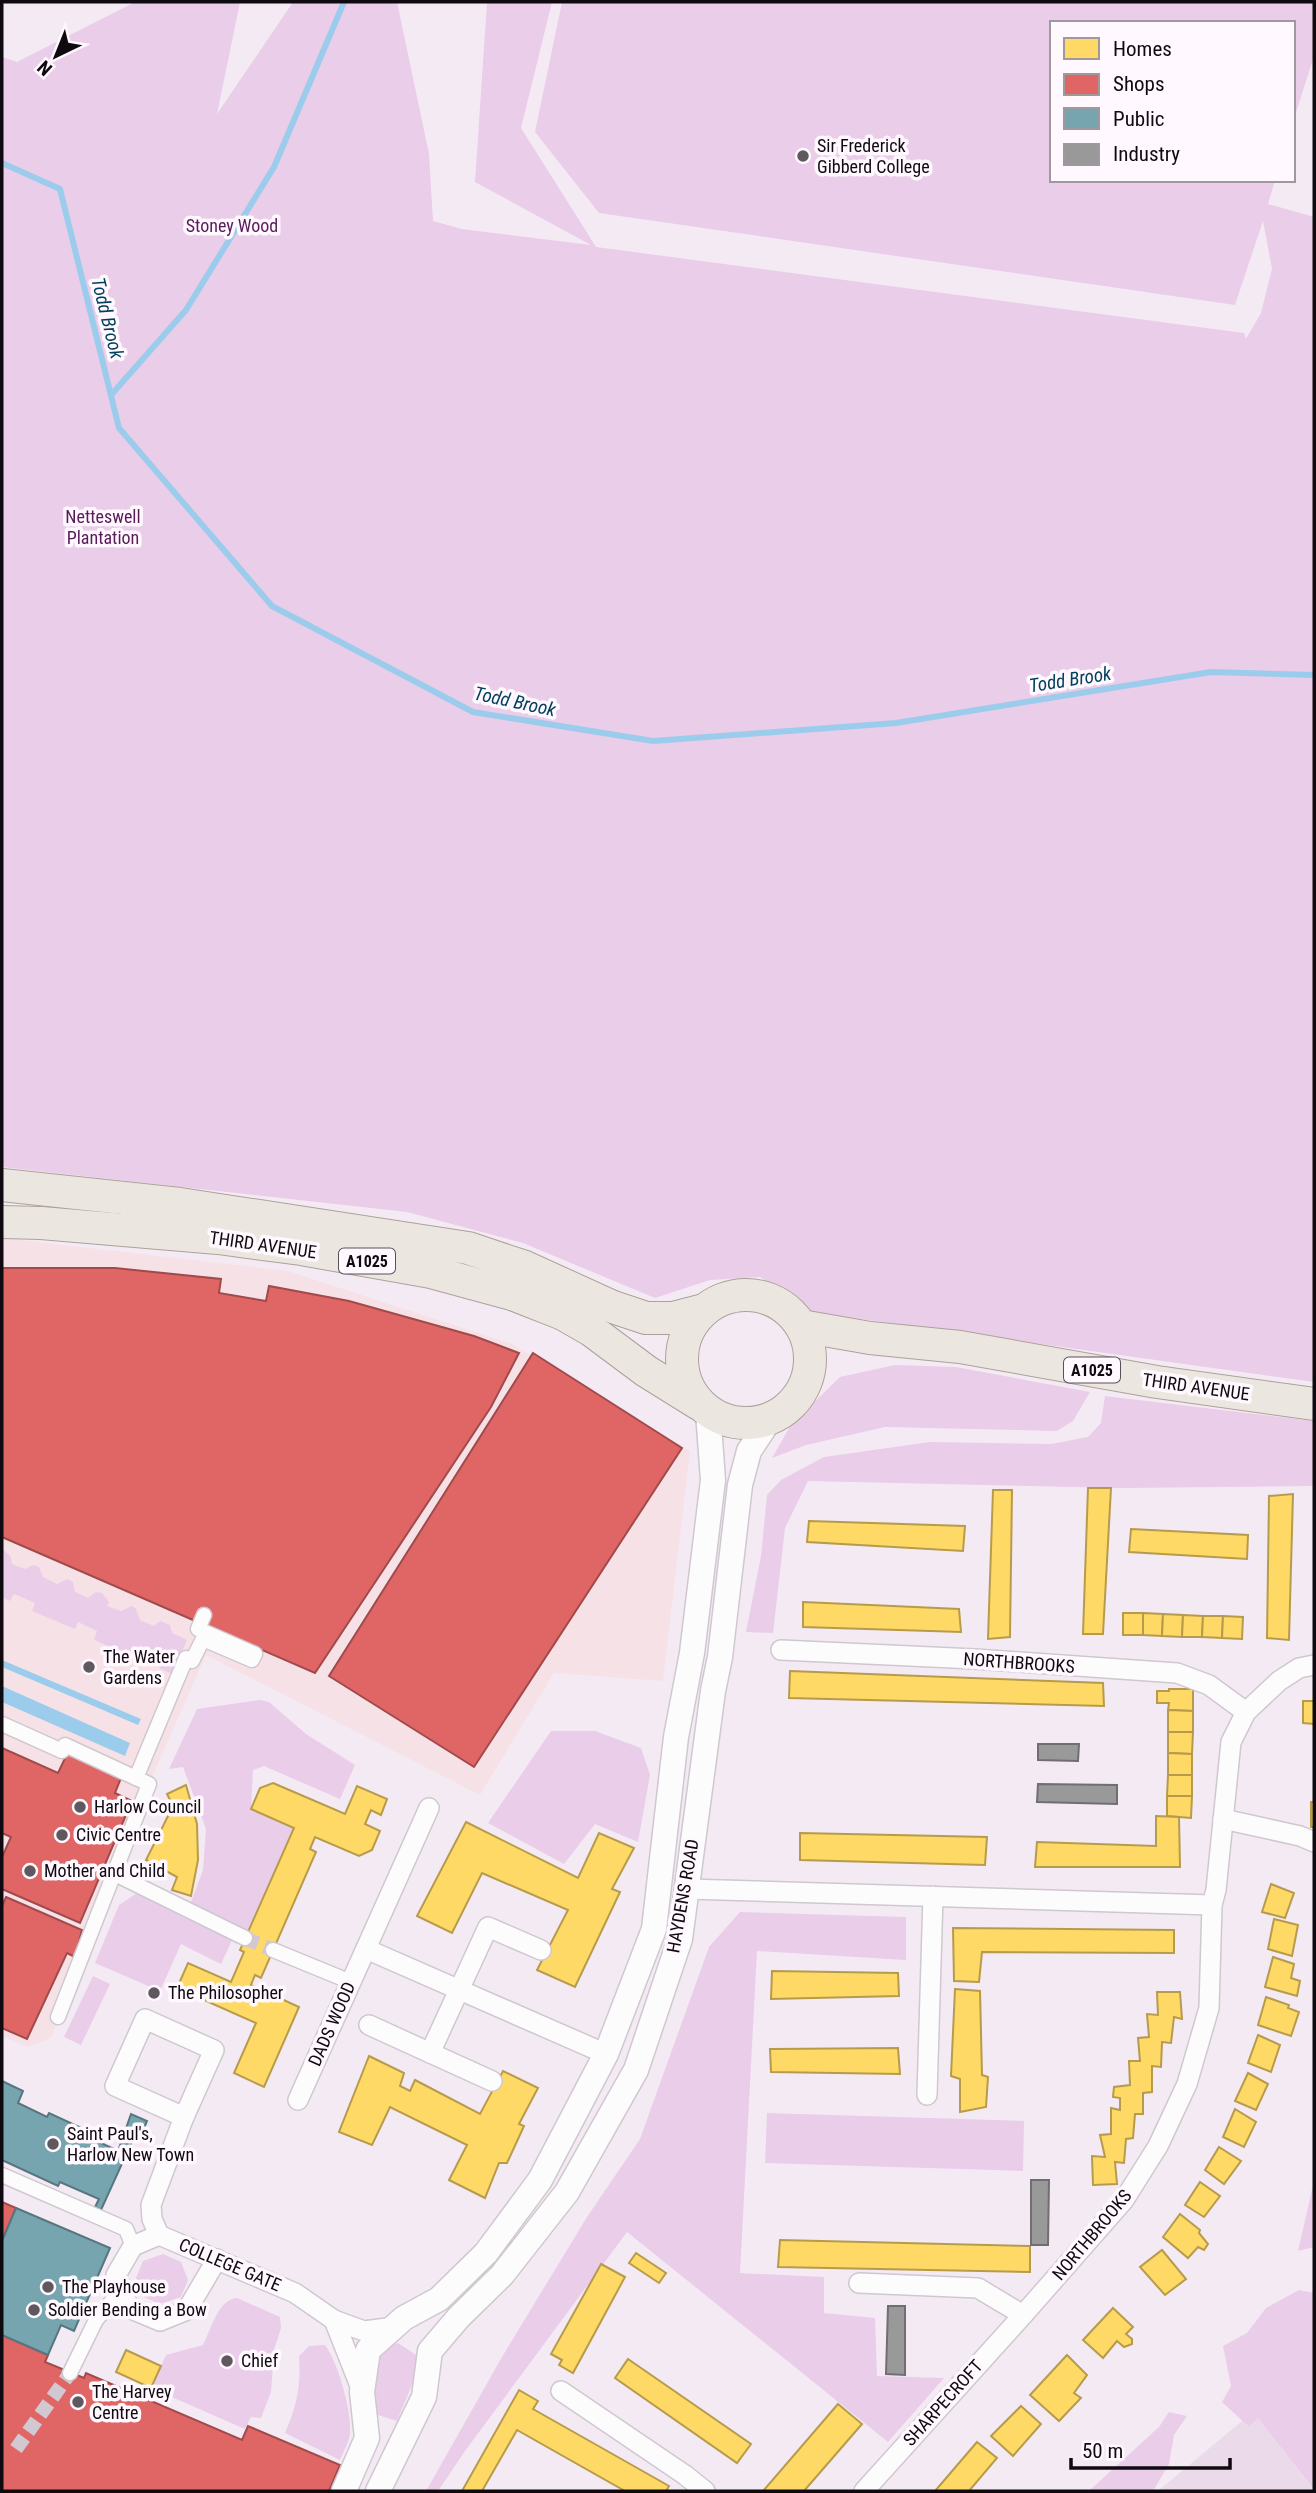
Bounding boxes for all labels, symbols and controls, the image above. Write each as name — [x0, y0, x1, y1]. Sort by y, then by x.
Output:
north arrow — [21, 21, 91, 91]
legend — [1050, 21, 1295, 182]
text: Homes — [1113, 37, 1172, 61]
text: N — [33, 56, 57, 80]
text: Shops — [1113, 72, 1165, 96]
text: Public — [1113, 107, 1165, 131]
place label: Sir Frederick Gibberd College — [817, 135, 930, 177]
text: Industry — [1113, 142, 1180, 166]
marker: Sir Frederick Gibberd College — [795, 148, 811, 164]
park label: Stoney Wood — [186, 215, 278, 236]
water label: Todd Brook — [86, 275, 129, 362]
park label: Netteswell Plantation — [65, 506, 141, 548]
water label: Todd Brook — [1027, 662, 1113, 697]
water label: Todd Brook — [472, 682, 558, 721]
street label: THIRD AVENUE — [208, 1227, 318, 1262]
road number: A1025 — [339, 1248, 395, 1274]
road number: A1025 — [1064, 1358, 1120, 1382]
street label: THIRD AVENUE — [1141, 1369, 1251, 1404]
place label: The Water Gardens — [103, 1646, 175, 1688]
street label: NORTHBROOKS — [963, 1648, 1075, 1677]
marker: The Water Gardens — [81, 1659, 97, 1675]
place label: Harlow Council — [94, 1796, 202, 1817]
marker: Harlow Council — [72, 1799, 88, 1815]
place label: Civic Centre — [76, 1824, 161, 1845]
marker: Civic Centre — [54, 1827, 70, 1843]
street label: HAYDENS ROAD — [662, 1837, 703, 1954]
place label: Mother and Child — [44, 1860, 165, 1881]
marker: Mother and Child — [22, 1863, 38, 1879]
street label: DADS WOOD — [304, 1978, 359, 2069]
place label: The Philosopher — [168, 1982, 284, 2003]
marker: The Philosopher — [146, 1985, 162, 2001]
place label: Saint Paul's, Harlow New Town — [67, 2123, 194, 2165]
marker: Saint Paul's, Harlow New Town — [45, 2136, 61, 2152]
street label: NORTHBROOKS — [1048, 2185, 1136, 2284]
street label: COLLEGE GATE — [176, 2234, 285, 2296]
place label: The Playhouse — [62, 2276, 166, 2297]
marker: The Playhouse — [40, 2279, 56, 2295]
place label: Soldier Bending a Bow — [48, 2299, 207, 2320]
marker: Soldier Bending a Bow — [26, 2302, 42, 2318]
place label: Chief — [241, 2350, 278, 2371]
marker: Chief — [219, 2353, 235, 2369]
street label: SHARPECROFT — [899, 2355, 987, 2450]
place label: The Harvey Centre — [92, 2381, 172, 2423]
marker: The Harvey Centre — [70, 2394, 86, 2410]
scale bar — [1071, 2426, 1230, 2470]
text: 50 m — [1082, 2439, 1123, 2463]

